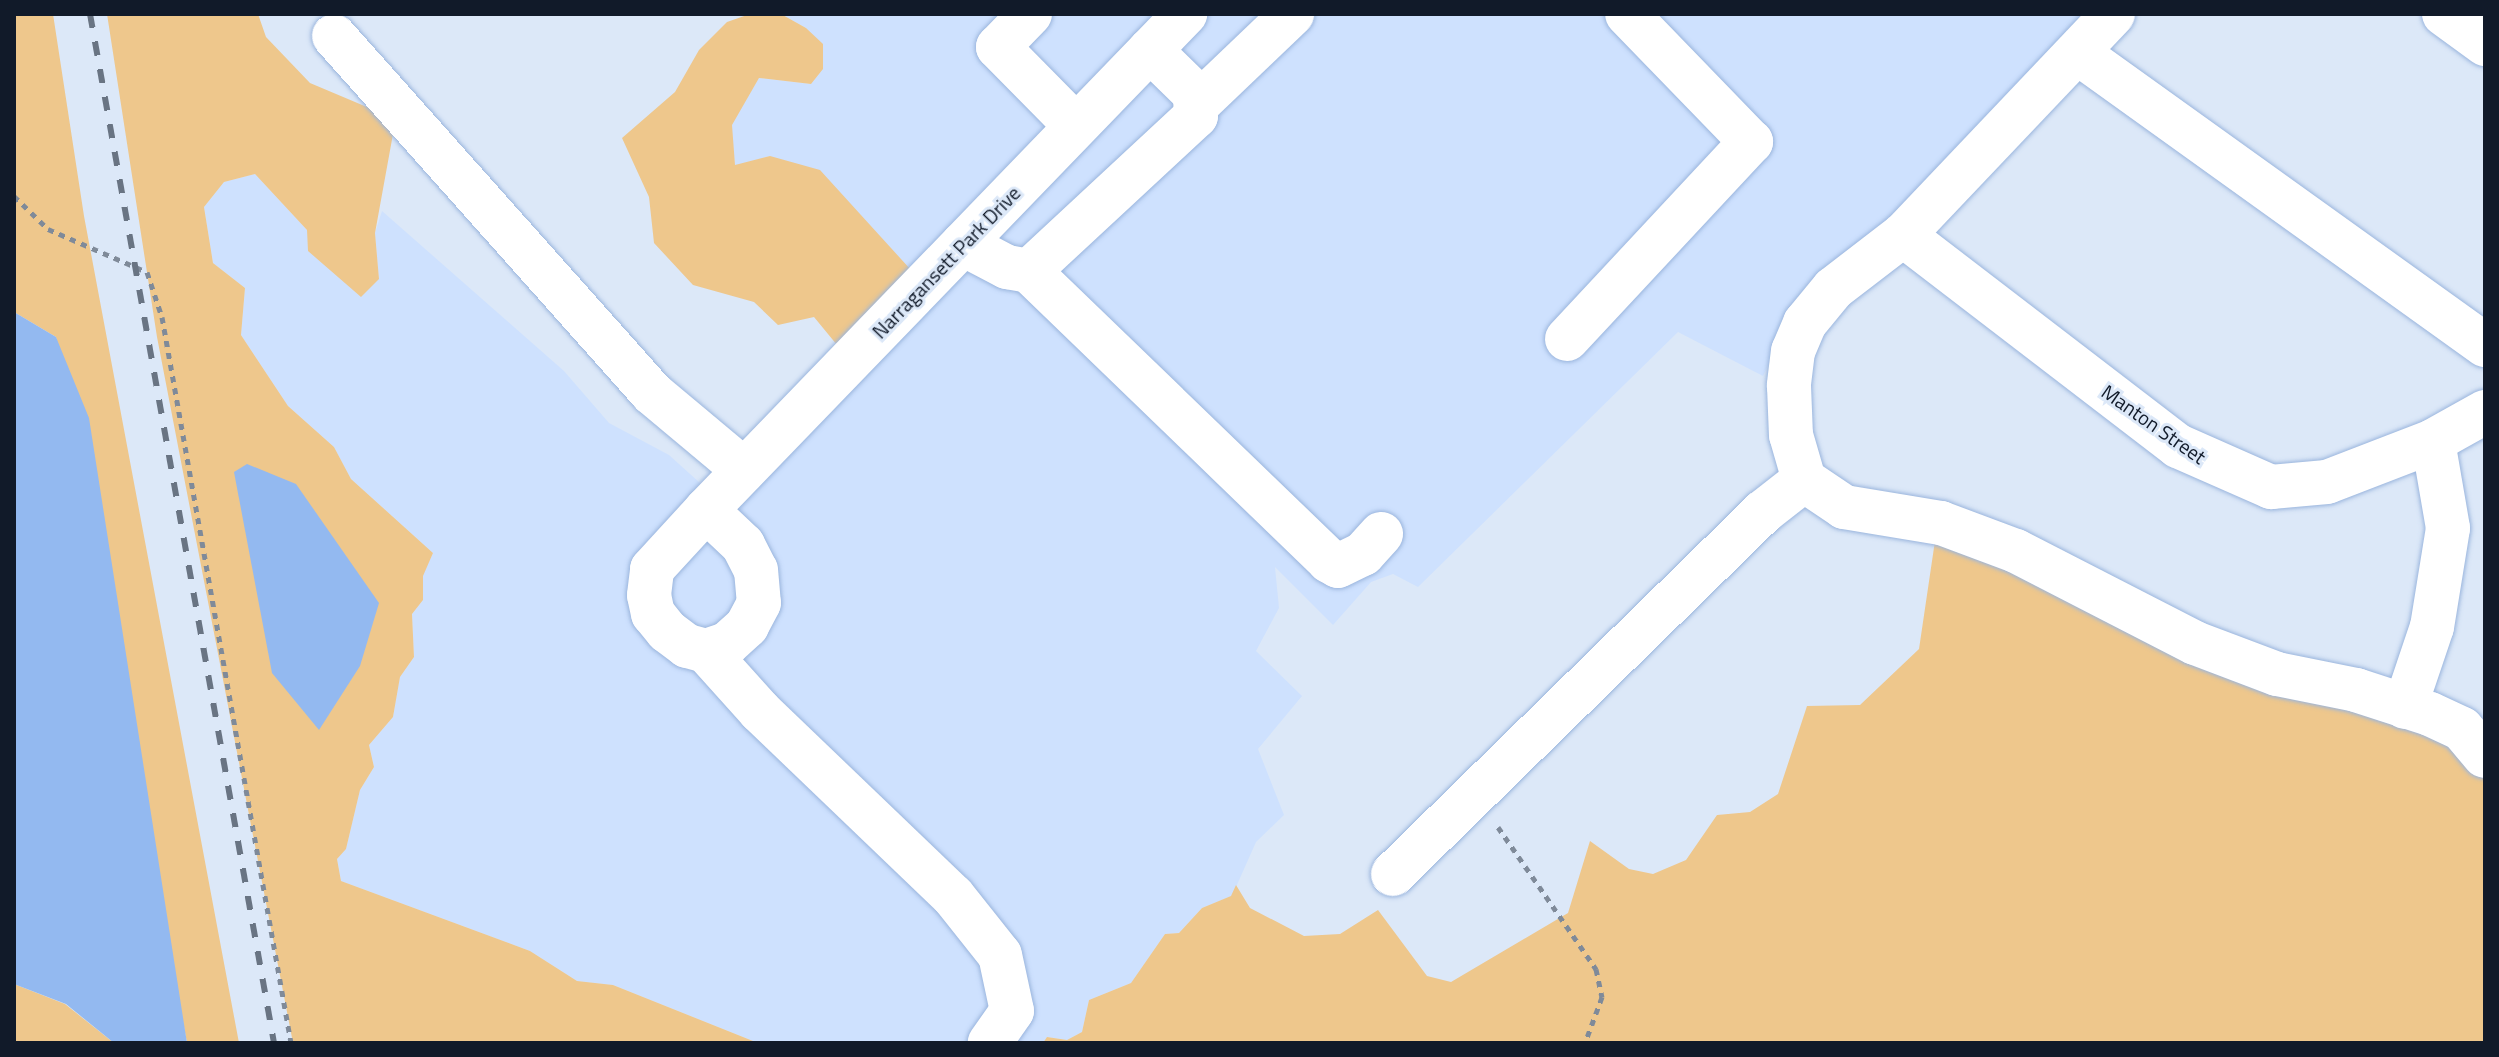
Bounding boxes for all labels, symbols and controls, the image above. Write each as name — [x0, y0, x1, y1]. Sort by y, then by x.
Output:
street label: Narragansett Park Drive — [867, 181, 1025, 343]
street label: Manton Street — [2097, 379, 2211, 469]

